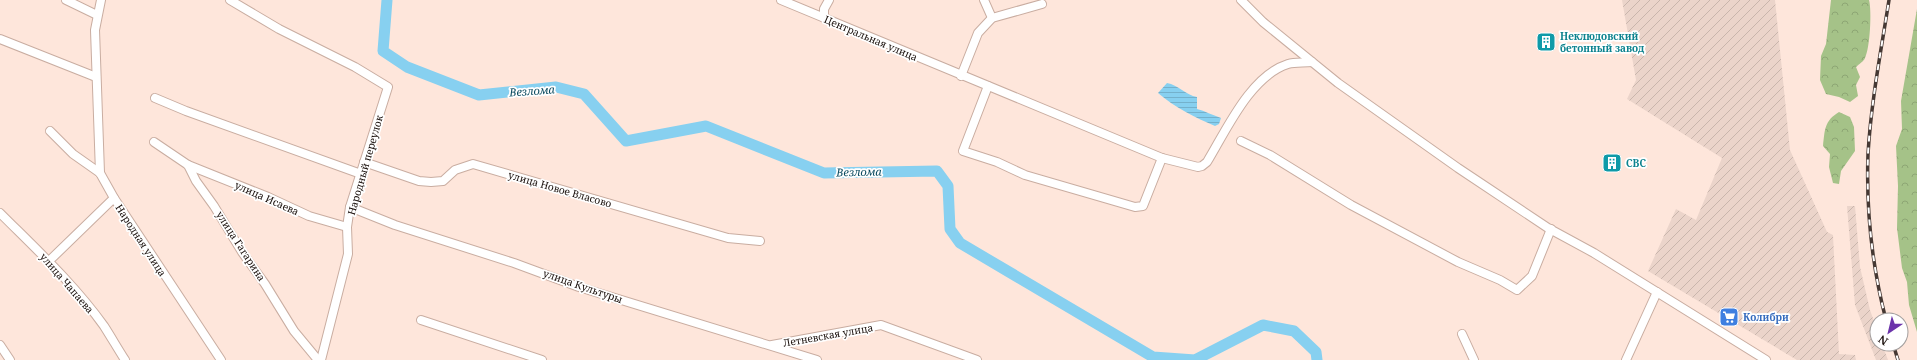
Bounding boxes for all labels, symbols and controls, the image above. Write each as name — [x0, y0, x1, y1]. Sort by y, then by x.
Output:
street label: Центральная улица — [822, 12, 920, 64]
place label: Неклюдовский бетонный завод — [1560, 29, 1645, 55]
building icon: Неклюдовский бетонный завод — [1535, 31, 1557, 53]
water label: Везлома — [508, 81, 556, 100]
street label: Народный переулок — [344, 113, 386, 217]
building icon: СВС — [1601, 152, 1623, 174]
place label: СВС — [1626, 156, 1647, 170]
water label: Везлома — [835, 164, 883, 179]
street label: улица Новое Власово — [507, 168, 614, 211]
street label: улица Исаева — [233, 178, 302, 218]
street label: Народная улица — [112, 201, 170, 279]
street label: улица Гагарина — [213, 208, 269, 284]
street label: улица Чапаева — [37, 250, 97, 316]
street label: улица Культуры — [541, 266, 625, 306]
supermarket icon: Колибри — [1718, 306, 1740, 328]
place label: Колибри — [1743, 310, 1789, 324]
north arrow — [1869, 312, 1909, 352]
street label: Летневская улица — [782, 320, 874, 350]
text: N — [1875, 332, 1891, 349]

